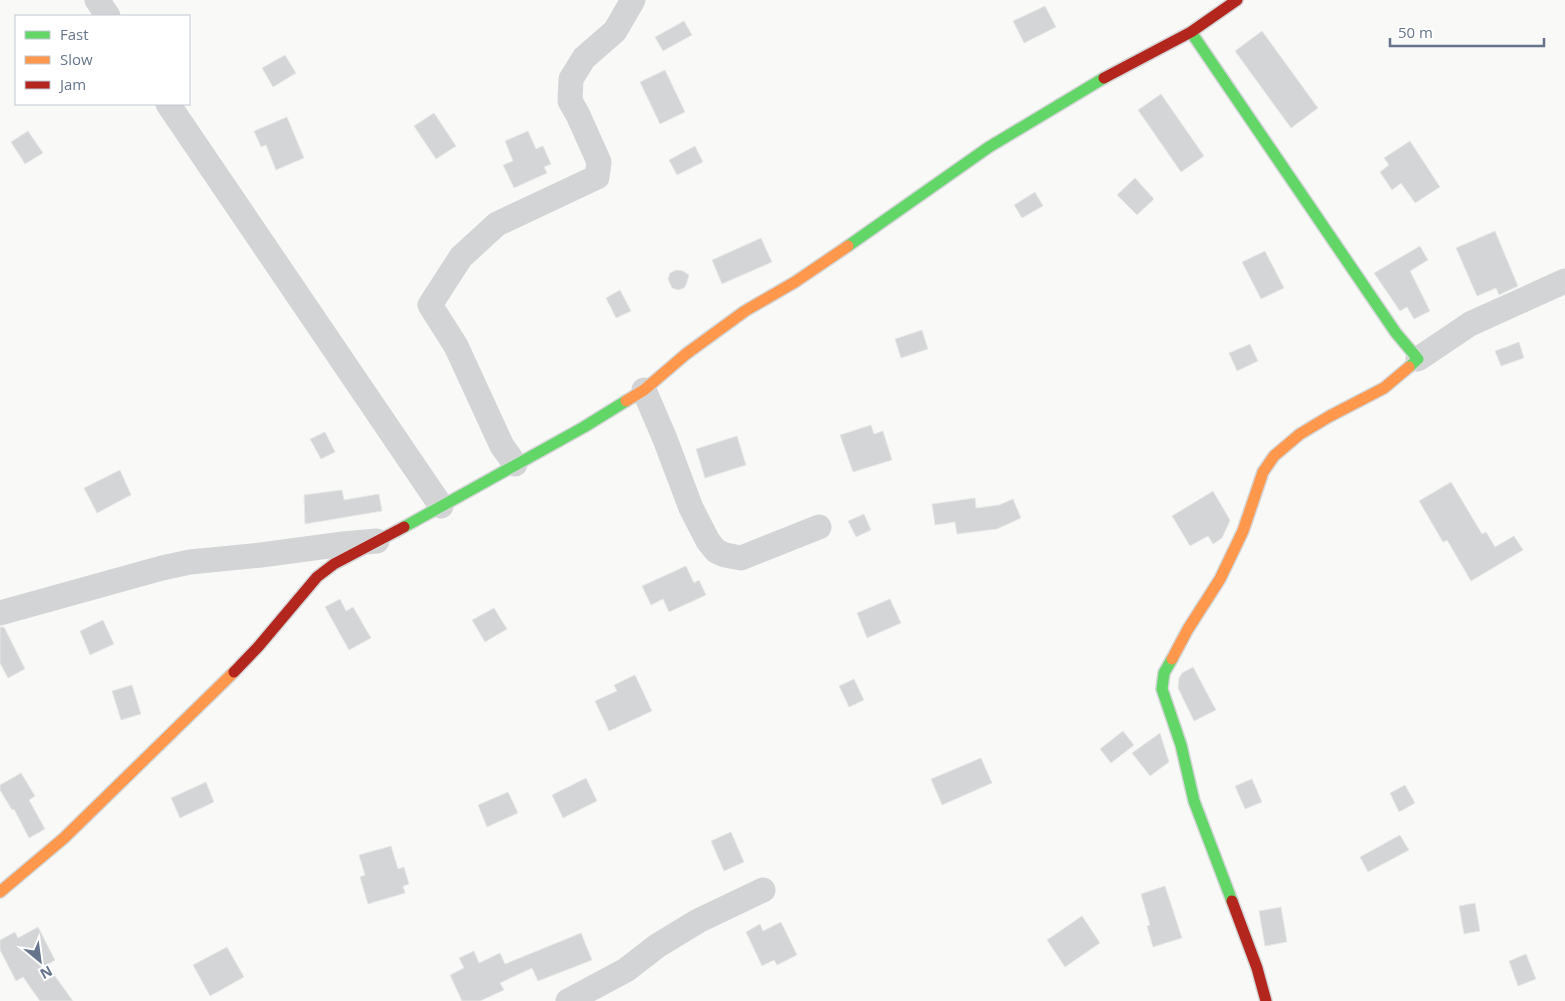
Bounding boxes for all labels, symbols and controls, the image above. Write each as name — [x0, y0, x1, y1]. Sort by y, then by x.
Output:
legend — [15, 15, 190, 105]
scale bar — [1390, 15, 1544, 47]
text: 50 m — [1398, 22, 1433, 42]
text: Fast — [60, 24, 89, 44]
text: Slow — [60, 49, 93, 69]
text: Jam — [58, 74, 86, 94]
north arrow — [15, 936, 65, 986]
text: N — [37, 962, 56, 984]

